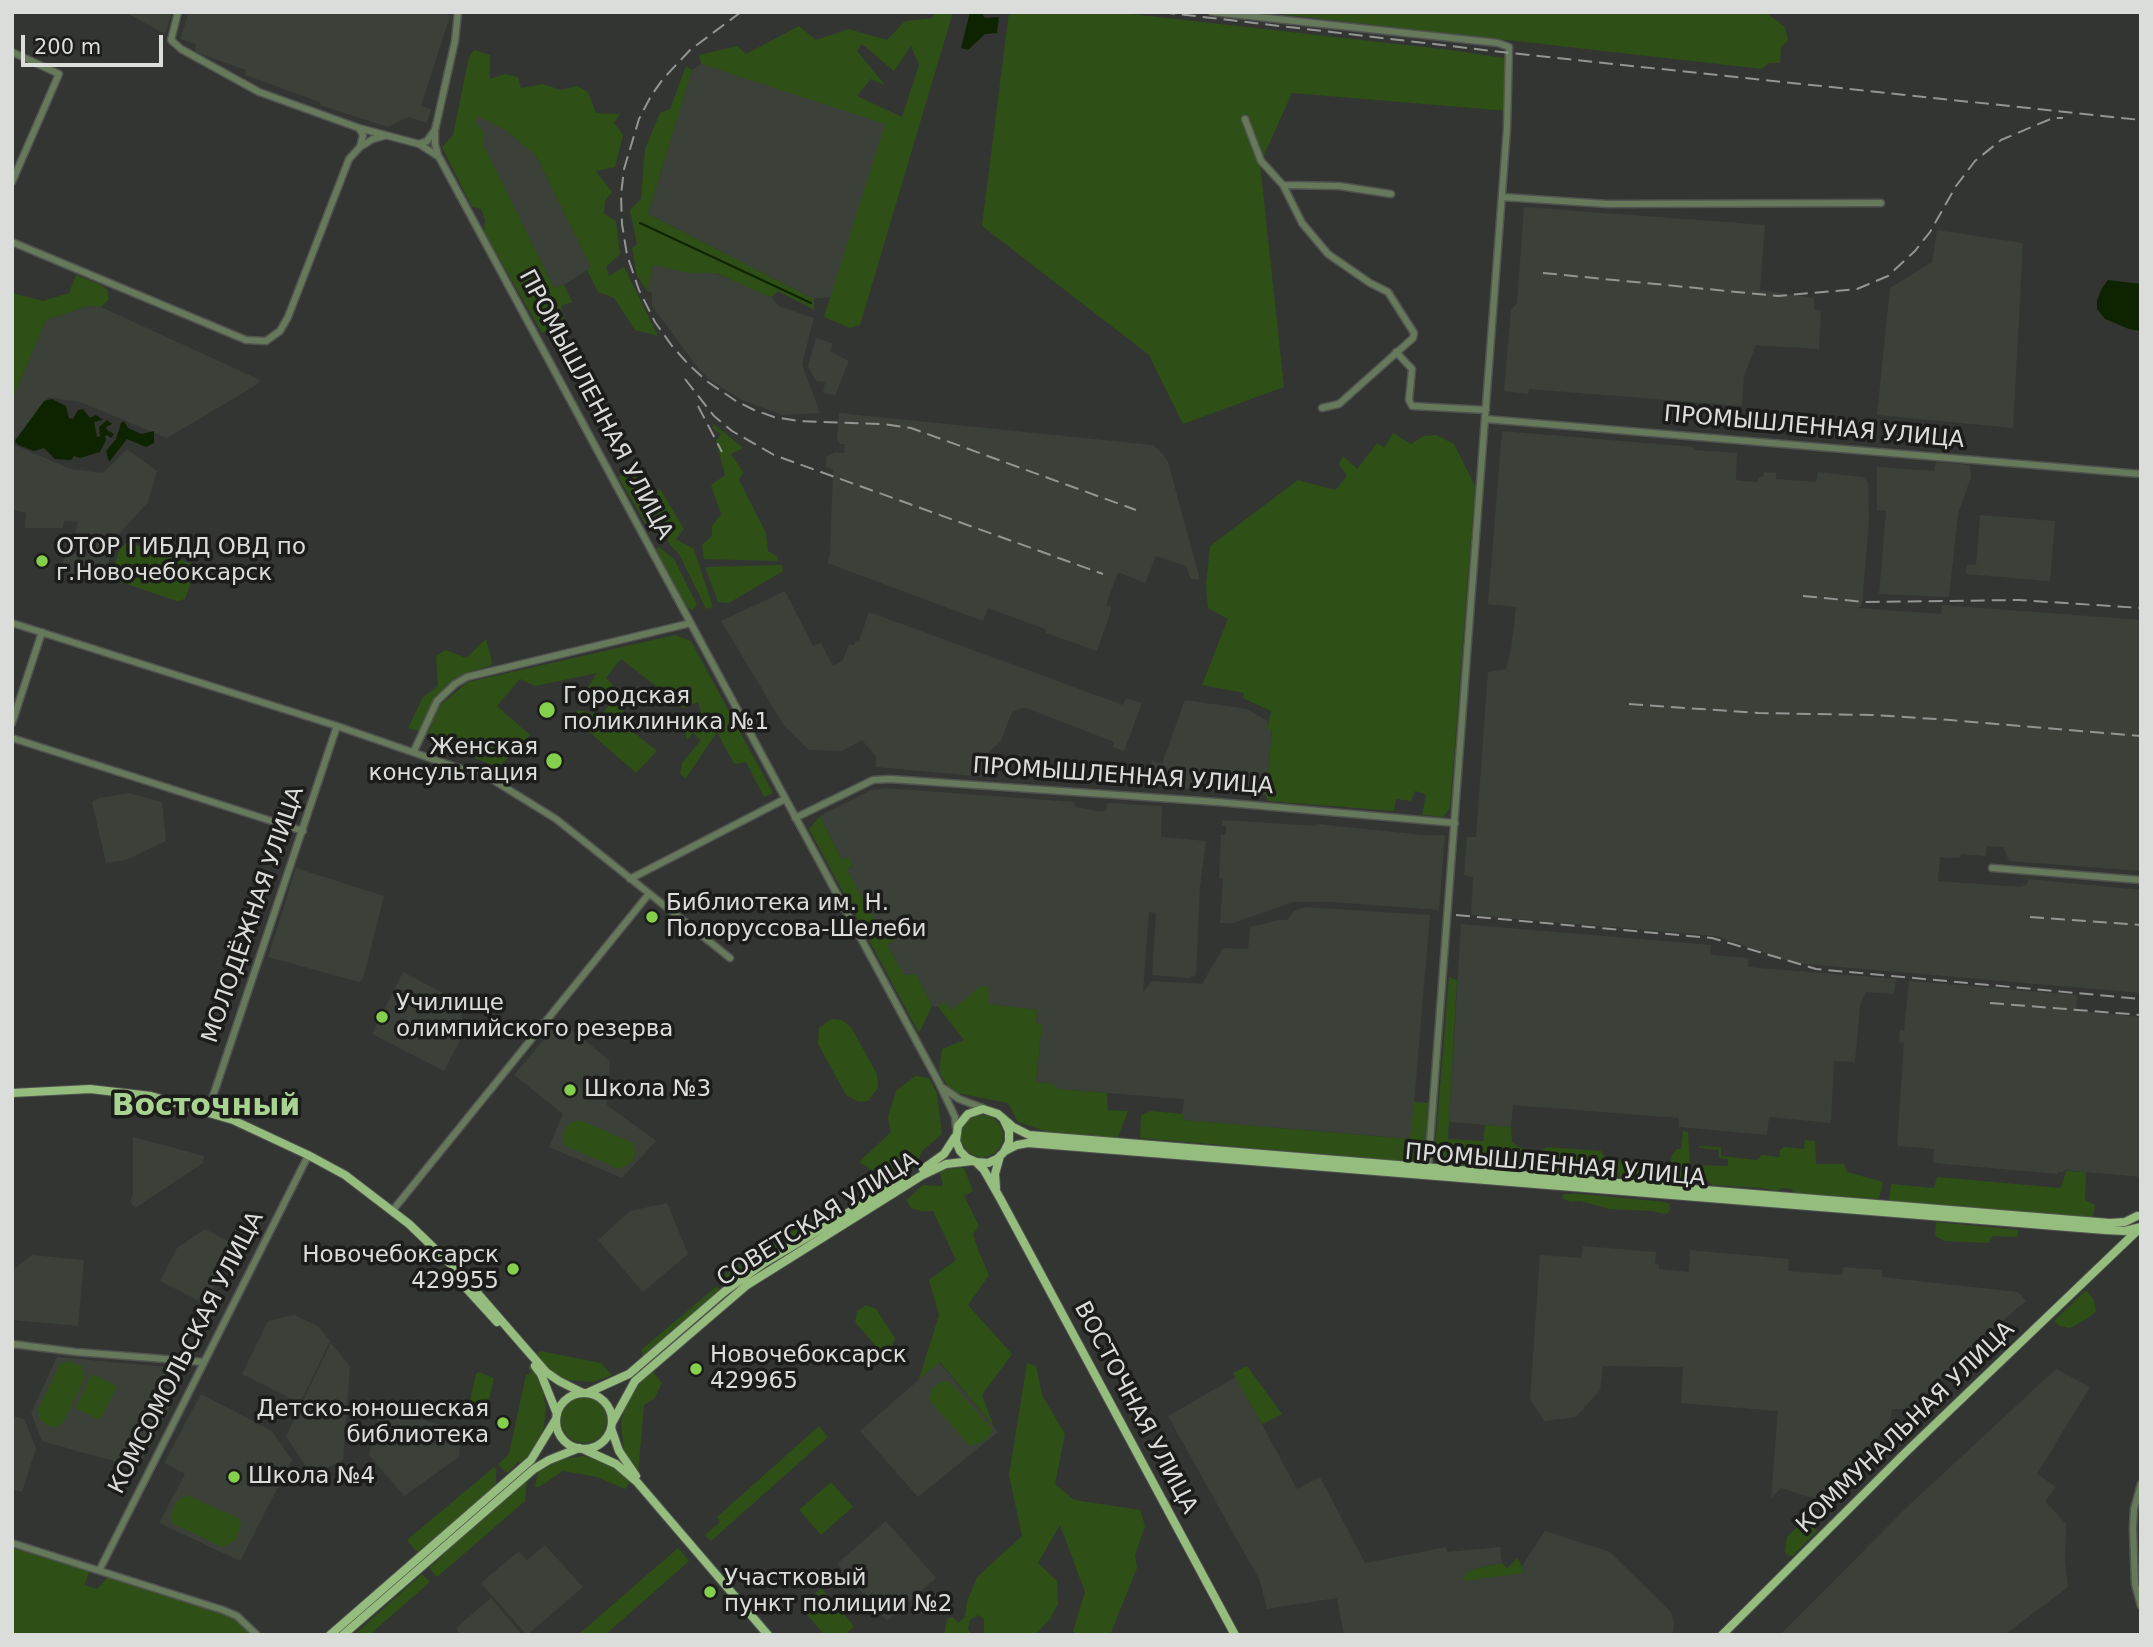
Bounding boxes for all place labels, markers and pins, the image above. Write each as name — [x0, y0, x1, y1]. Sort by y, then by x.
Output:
place label: ОТОР ГИБДД ОВД по г.Новочебоксарск — [56, 534, 306, 588]
marker: ОТОР ГИБДД ОВД по г.Новочебоксарск — [34, 553, 50, 569]
place label: Городская поликлиника №1 — [563, 683, 769, 737]
marker: Городская поликлиника №1 — [537, 700, 557, 720]
place label: Женская консультация — [369, 734, 538, 788]
marker: Женская консультация — [544, 751, 564, 771]
place label: Библиотека им. Н. Полоруссова-Шелеби — [666, 890, 926, 944]
marker: Библиотека им. Н. Полоруссова-Шелеби — [644, 909, 660, 925]
place label: Училище олимпийского резерва — [396, 990, 673, 1044]
marker: Училище олимпийского резерва — [374, 1009, 390, 1025]
place label: Школа №3 — [584, 1076, 711, 1104]
marker: Школа №3 — [562, 1082, 578, 1098]
place label: Новочебоксарск 429955 — [302, 1242, 499, 1296]
marker: Новочебоксарск 429955 — [505, 1261, 521, 1277]
place label: Новочебоксарск 429965 — [710, 1342, 907, 1396]
marker: Новочебоксарск 429965 — [688, 1361, 704, 1377]
place label: Детско-юношеская библиотека — [256, 1396, 489, 1450]
marker: Детско-юношеская библиотека — [495, 1415, 511, 1431]
place label: Школа №4 — [248, 1463, 375, 1491]
marker: Школа №4 — [226, 1469, 242, 1485]
place label: Участковый пункт полиции №2 — [724, 1565, 952, 1619]
marker: Участковый пункт полиции №2 — [702, 1584, 718, 1600]

